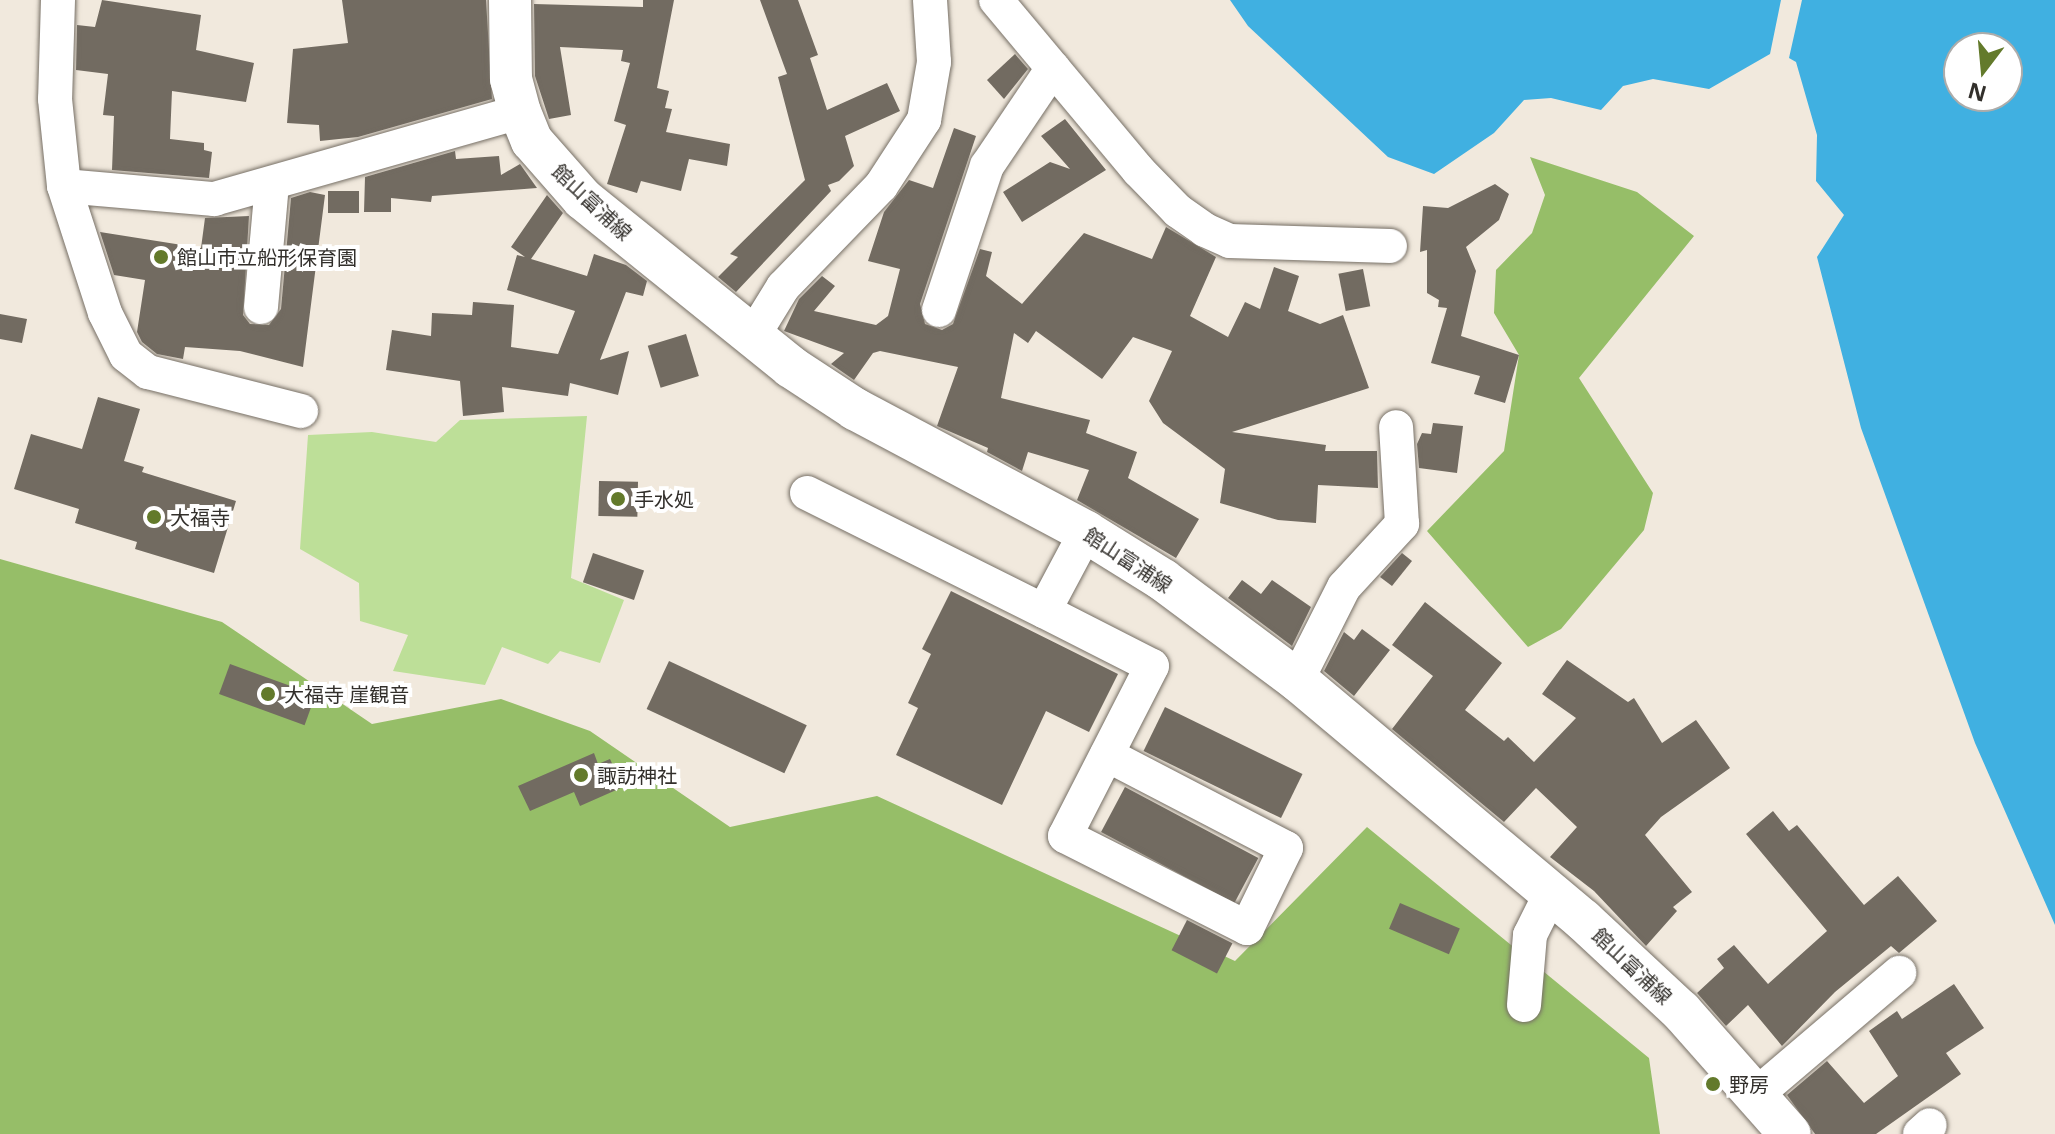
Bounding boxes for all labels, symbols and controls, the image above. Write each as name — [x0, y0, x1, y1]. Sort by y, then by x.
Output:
north arrow — [1943, 32, 2023, 112]
text: N — [1964, 76, 1990, 110]
street label: 館山富浦線 — [547, 159, 637, 245]
place label: 館山市立船形保育園 — [177, 245, 357, 269]
marker: 館山市立船形保育園 — [152, 248, 170, 266]
place label: 手水処 — [634, 487, 694, 511]
marker: 手水処 — [609, 490, 627, 508]
place label: 大福寺 — [170, 505, 230, 529]
marker: 大福寺 — [145, 508, 163, 526]
street label: 館山富浦線 — [1080, 523, 1176, 597]
place label: 大福寺 崖観音 — [284, 682, 409, 706]
marker: 大福寺 崖観音 — [259, 685, 277, 703]
place label: 諏訪神社 — [597, 763, 677, 787]
marker: 諏訪神社 — [572, 766, 590, 784]
street label: 館山富浦線 — [1587, 923, 1677, 1009]
place label: 野房 — [1729, 1072, 1769, 1096]
marker: 野房 — [1704, 1075, 1722, 1093]

